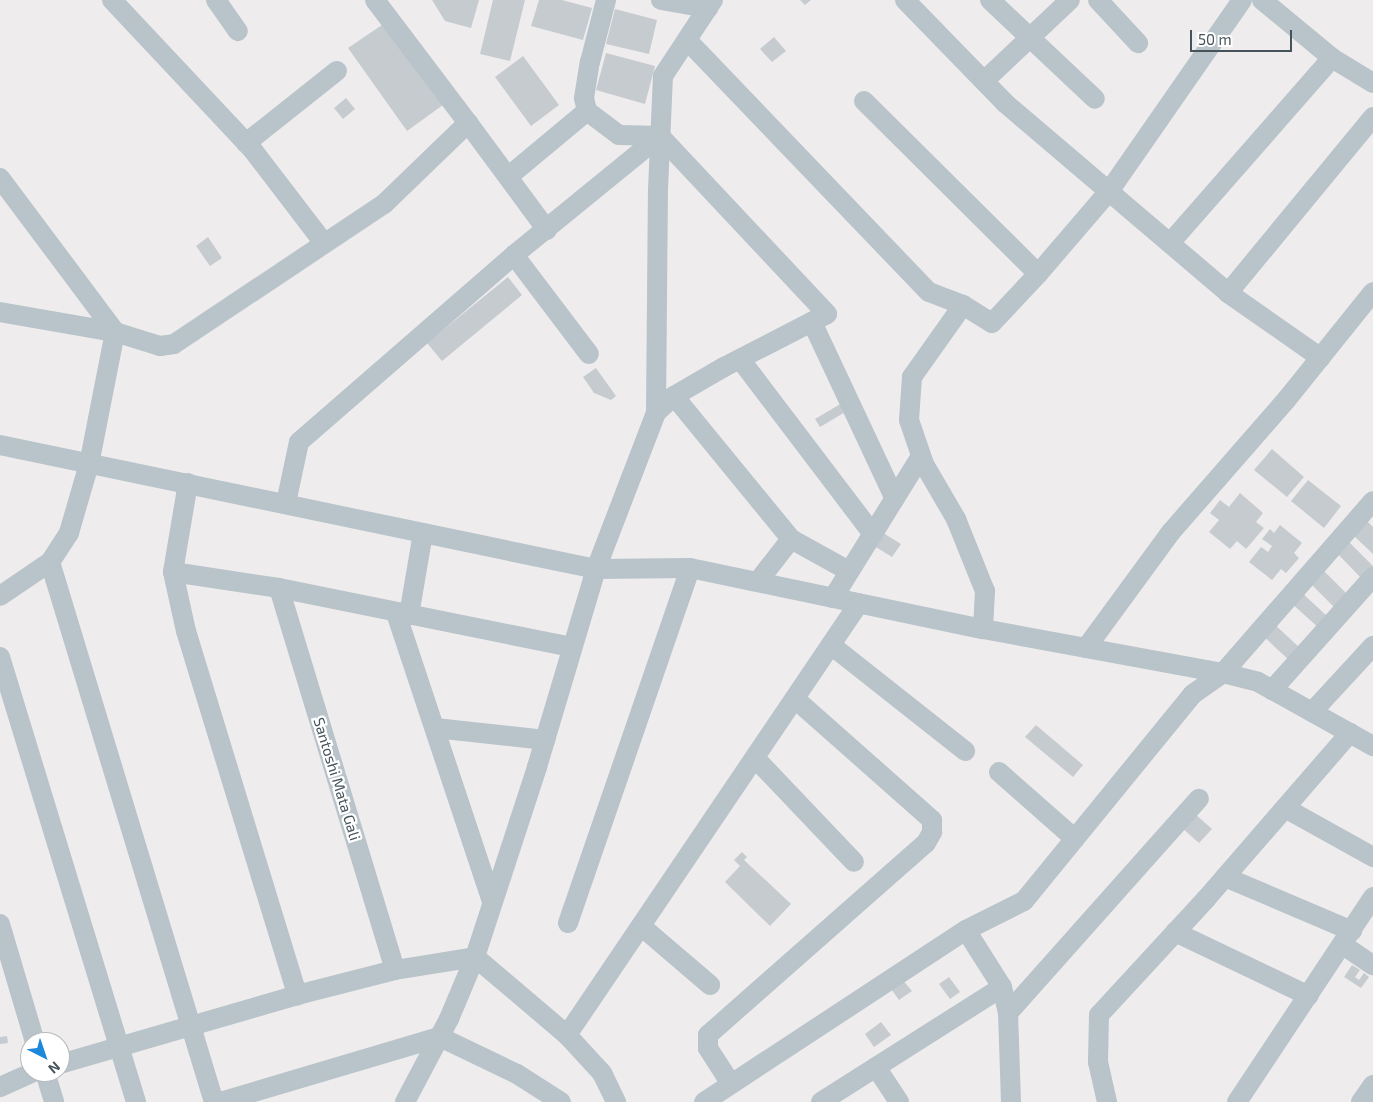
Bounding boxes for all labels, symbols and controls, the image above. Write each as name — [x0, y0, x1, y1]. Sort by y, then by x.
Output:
scale bar — [1193, 20, 1296, 52]
text: 50 m — [1198, 30, 1232, 48]
street label: Santoshi Mata Gali — [310, 715, 364, 843]
north arrow — [20, 1032, 70, 1082]
text: N — [45, 1058, 64, 1078]

